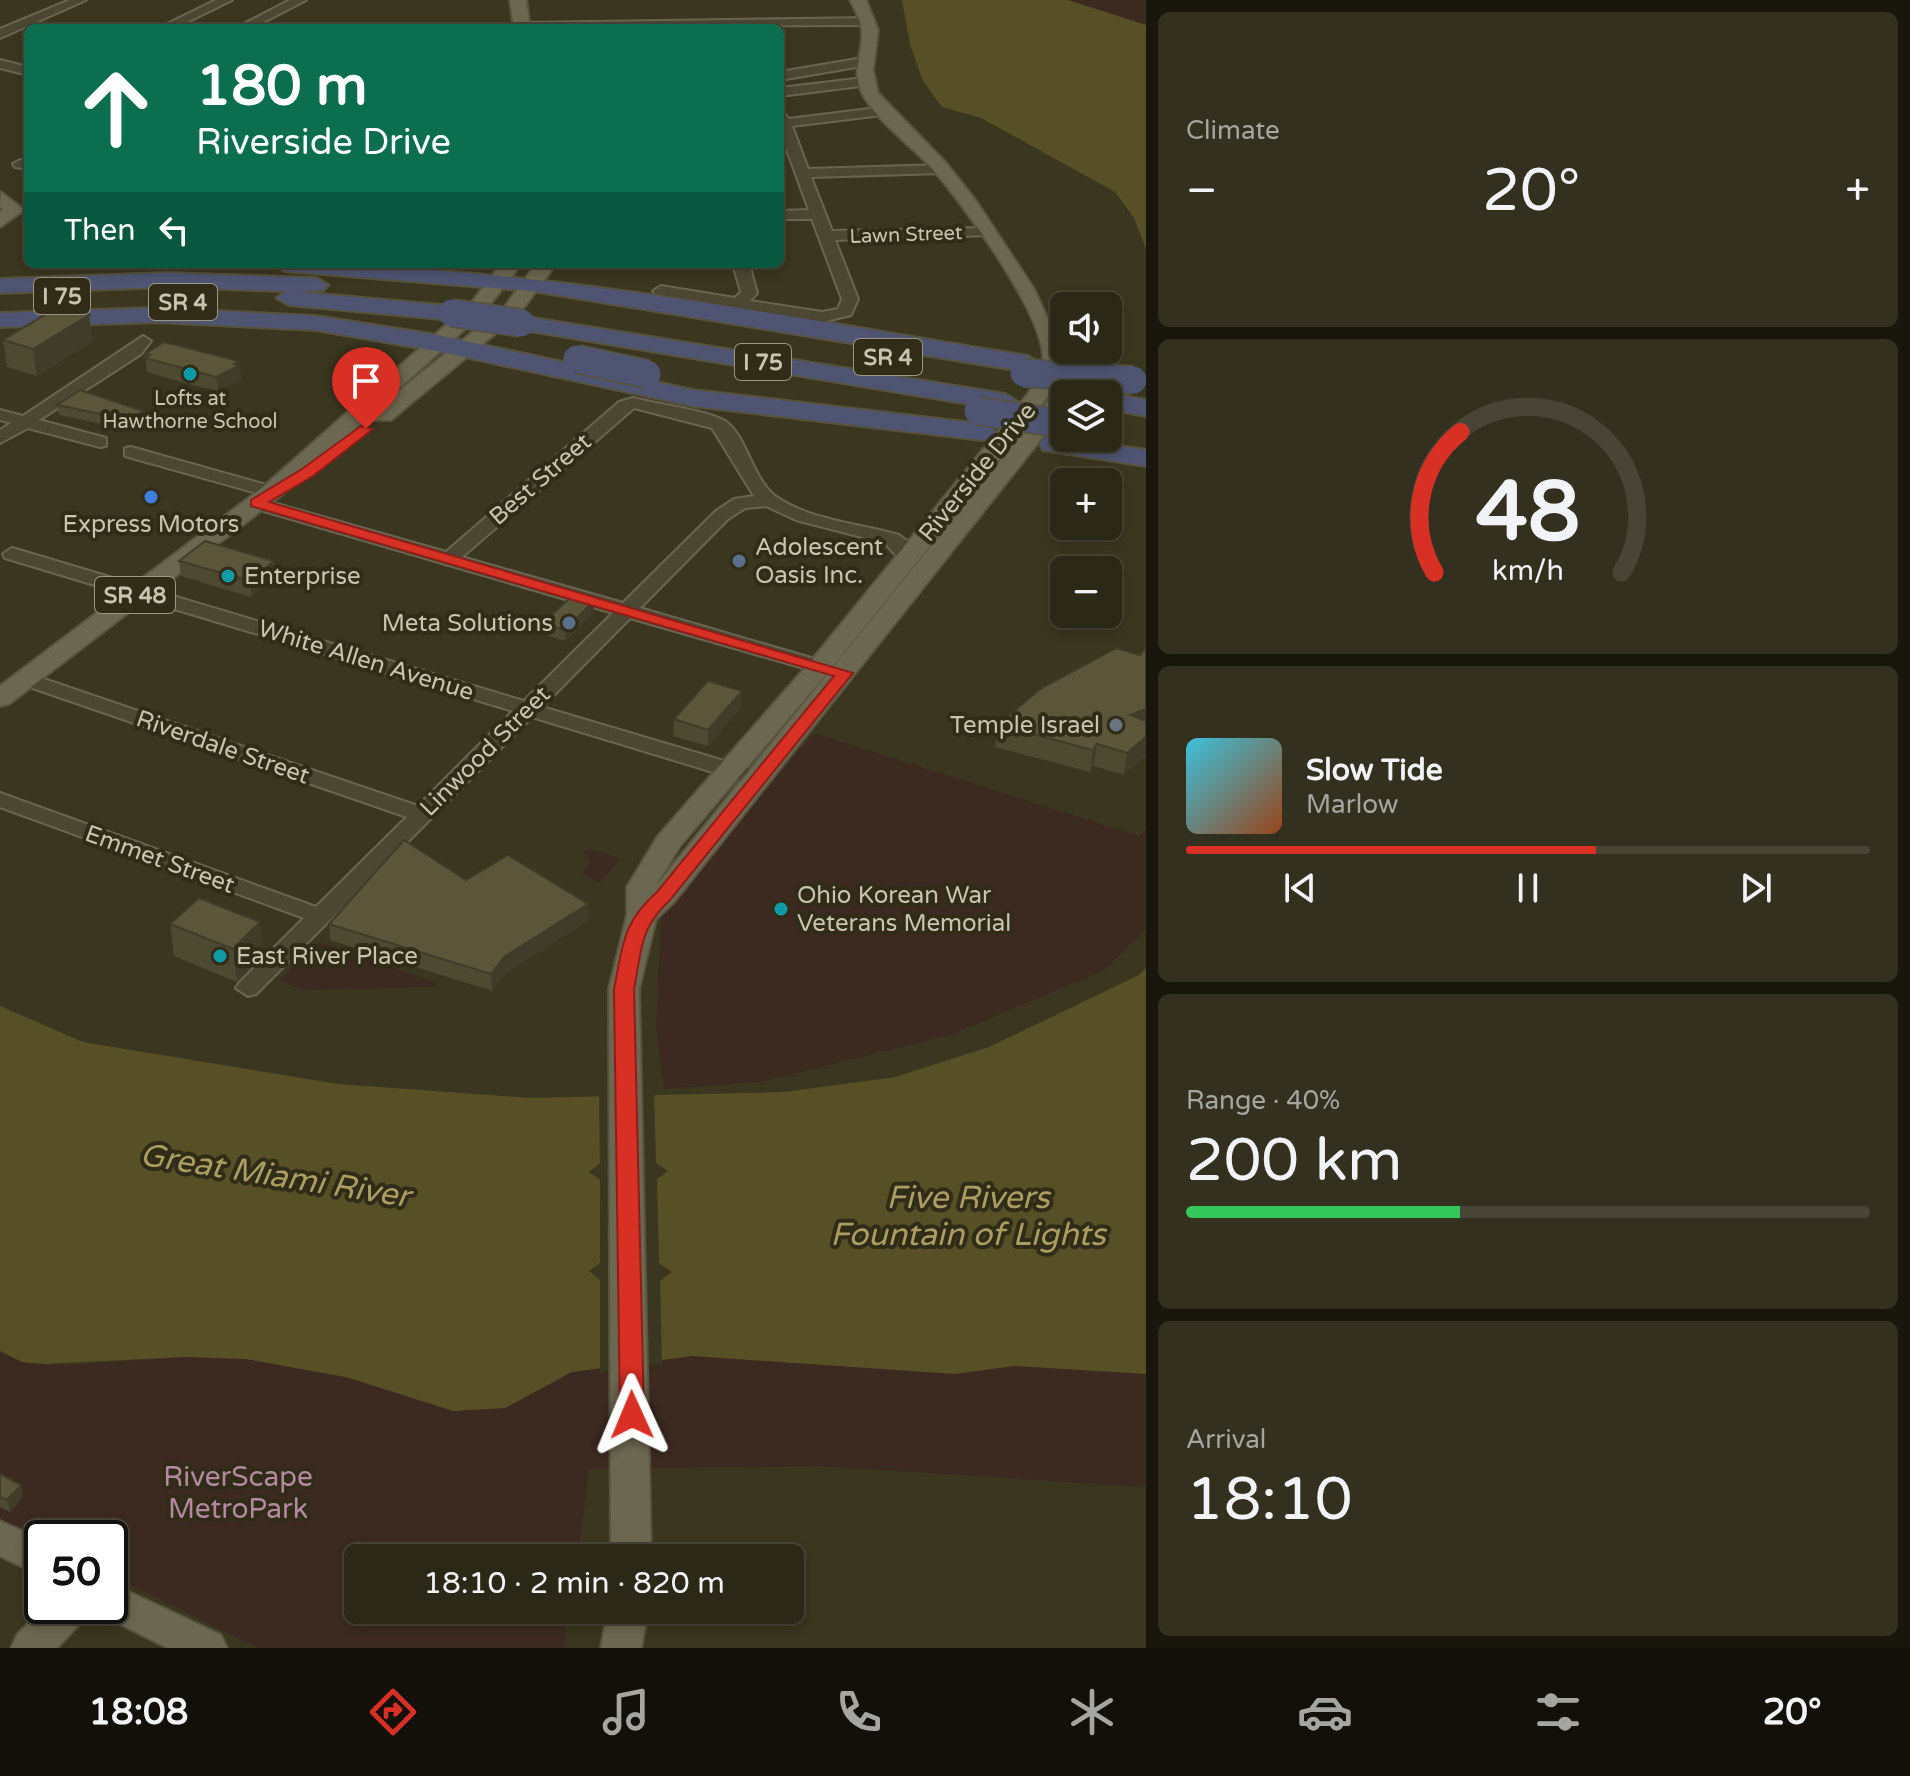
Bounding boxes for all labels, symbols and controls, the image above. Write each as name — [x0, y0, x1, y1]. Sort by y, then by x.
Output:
text: 180 m — [196, 53, 367, 120]
icon: ahead — [64, 56, 168, 160]
text: Climate — [1186, 115, 1280, 146]
text: Riverside Drive — [196, 121, 451, 164]
text: 20° — [1482, 155, 1580, 227]
text: − — [1186, 165, 1217, 218]
text: + — [1845, 165, 1870, 218]
icon: left — [152, 208, 196, 252]
text: Then — [64, 212, 136, 249]
street label: Lawn Street — [849, 221, 963, 249]
road number: I 75 — [34, 278, 90, 314]
road number: SR 4 — [149, 284, 217, 320]
map controls — [1050, 292, 1122, 628]
button: sound — [1050, 292, 1122, 364]
road number: SR 4 — [854, 339, 922, 375]
road number: I 75 — [735, 344, 791, 380]
pin — [332, 347, 400, 429]
icon: arrive — [344, 359, 388, 403]
marker: Lofts at Hawthorne School — [181, 365, 199, 383]
button: layers — [1050, 380, 1122, 452]
place label: Lofts at Hawthorne School — [102, 387, 278, 434]
street label: Riverside Drive — [913, 397, 1042, 547]
street label: Best Street — [483, 427, 597, 531]
text: 48 — [1476, 462, 1580, 562]
button: + — [1050, 468, 1122, 540]
marker: Express Motors — [142, 488, 160, 506]
place label: Express Motors — [63, 510, 239, 539]
place label: Adolescent Oasis Inc. — [755, 533, 883, 590]
marker: Adolescent Oasis Inc. — [730, 552, 748, 570]
text: km/h — [1492, 554, 1564, 588]
button: − — [1050, 556, 1122, 628]
place label: Enterprise — [244, 562, 361, 591]
marker: Enterprise — [219, 567, 237, 585]
road number: SR 48 — [95, 577, 175, 613]
place label: Meta Solutions — [382, 609, 553, 638]
street label: White Allen Avenue — [255, 614, 477, 707]
marker: Meta Solutions — [560, 614, 578, 632]
street label: Linwood Street — [414, 680, 556, 822]
street label: Riverdale Street — [133, 704, 313, 791]
place label: Temple Israel — [950, 711, 1100, 740]
marker: Temple Israel — [1107, 716, 1125, 734]
text: Slow Tide — [1306, 752, 1443, 789]
text: Marlow — [1306, 789, 1398, 820]
street label: Emmet Street — [81, 819, 238, 900]
icon: previous — [1278, 866, 1322, 910]
icon: pause — [1506, 866, 1550, 910]
icon: next — [1734, 866, 1778, 910]
place label: Ohio Korean War Veterans Memorial — [797, 881, 1011, 938]
marker: Ohio Korean War Veterans Memorial — [772, 900, 790, 918]
place label: East River Place — [236, 942, 418, 971]
marker: East River Place — [211, 947, 229, 965]
text: Range · 40% — [1186, 1085, 1340, 1116]
text: 200 km — [1186, 1125, 1402, 1197]
water label: Great Miami River — [137, 1136, 416, 1217]
water label: Five Rivers Fountain of Lights — [830, 1179, 1108, 1254]
position arrow — [590, 1373, 674, 1457]
text: Arrival — [1186, 1424, 1266, 1455]
park label: RiverScape MetroPark — [163, 1460, 313, 1526]
text: 18:10 — [1186, 1464, 1352, 1536]
speed limit sign: 50 — [24, 1520, 128, 1624]
text: 18:10 · 2 min · 820 m — [423, 1565, 725, 1602]
icon: directions — [365, 1684, 421, 1740]
icon: music — [598, 1684, 654, 1740]
icon: phone — [831, 1684, 887, 1740]
icon: climate — [1064, 1684, 1120, 1740]
icon: car — [1297, 1684, 1353, 1740]
icon: filters — [1530, 1684, 1586, 1740]
text: 18:08 — [88, 1691, 188, 1734]
text: 20° — [1763, 1691, 1822, 1734]

